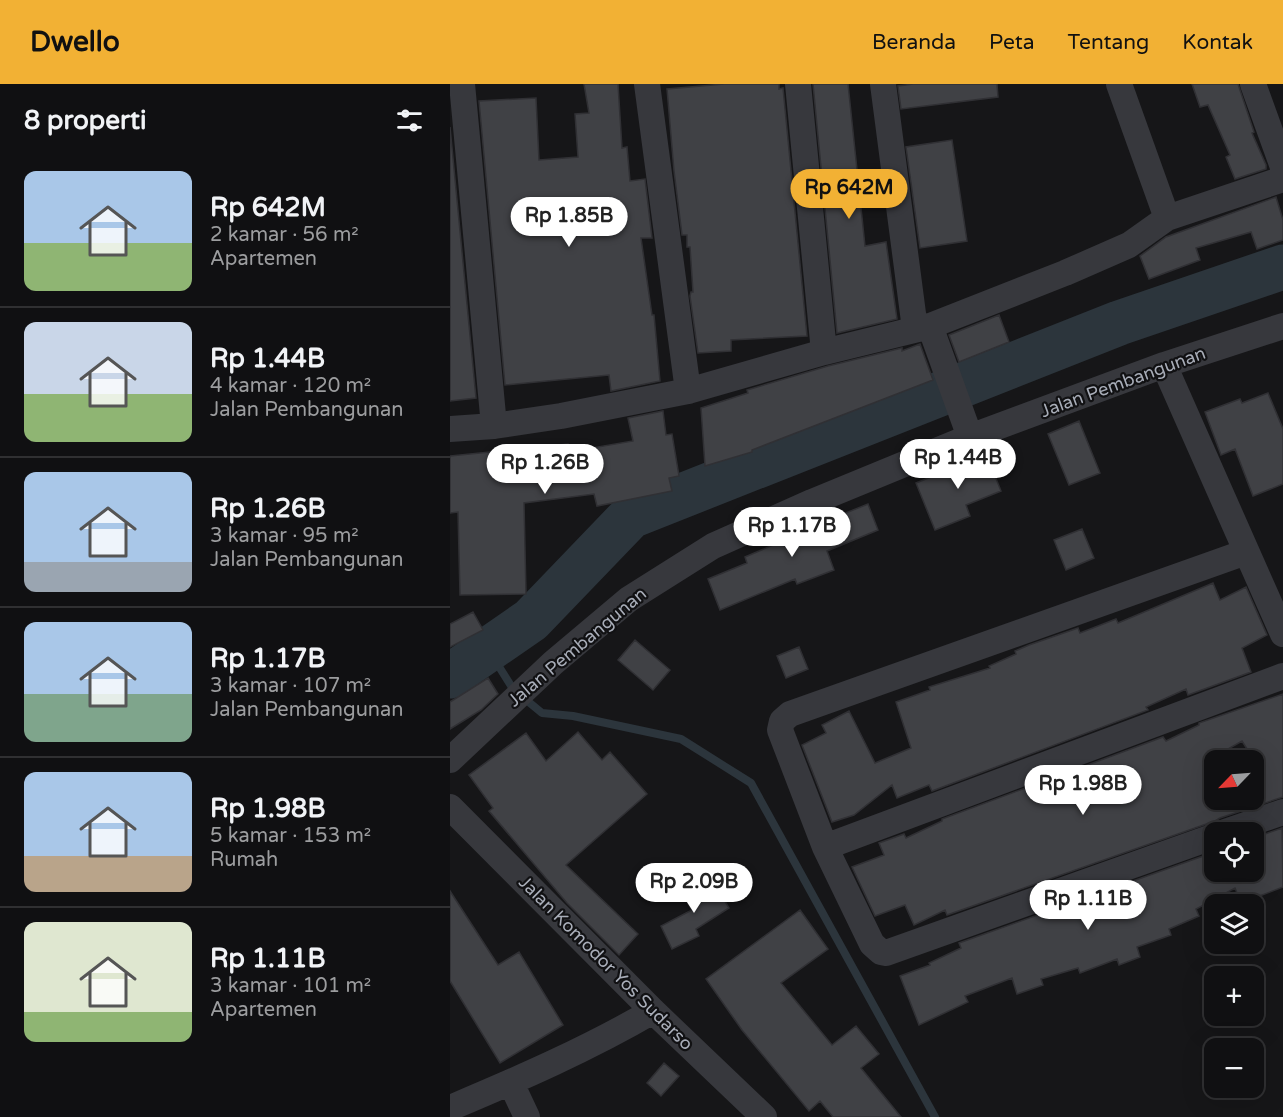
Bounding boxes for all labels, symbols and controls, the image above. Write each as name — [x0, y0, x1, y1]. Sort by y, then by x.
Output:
text: Dwello — [30, 25, 120, 59]
text: Beranda — [872, 30, 956, 55]
text: Peta — [989, 30, 1035, 55]
text: Tentang — [1068, 30, 1149, 55]
text: Kontak — [1182, 30, 1253, 55]
icon: filters — [393, 104, 426, 137]
text: 8 properti — [24, 105, 146, 136]
pin: Rp 642M — [794, 169, 904, 220]
text: Rp 642M — [804, 176, 894, 200]
text: Rp 642M — [210, 192, 326, 223]
icon: home — [72, 195, 144, 267]
pin: Rp 1.85B — [507, 197, 631, 248]
text: Rp 1.85B — [525, 204, 613, 228]
text: 2 kamar · 56 m² — [210, 223, 359, 247]
text: Apartemen — [210, 247, 317, 271]
street label: Jalan Pembangunan — [1037, 342, 1209, 422]
text: Rp 1.44B — [210, 343, 325, 374]
icon: home — [72, 346, 144, 418]
text: 4 kamar · 120 m² — [210, 374, 371, 398]
text: Jalan Pembangunan — [210, 398, 403, 422]
pin: Rp 1.44B — [896, 439, 1020, 490]
pin: Rp 1.26B — [483, 444, 607, 495]
text: Rp 1.44B — [914, 446, 1002, 470]
text: Rp 1.26B — [501, 451, 589, 475]
text: Rp 1.26B — [210, 493, 325, 524]
icon: home — [72, 496, 144, 568]
pin: Rp 1.17B — [730, 507, 854, 558]
text: Rp 1.17B — [748, 514, 836, 538]
text: 3 kamar · 95 m² — [210, 524, 359, 548]
text: Jalan Pembangunan — [210, 548, 403, 572]
street label: Jalan Pembangunan — [503, 583, 651, 711]
text: Rp 1.17B — [210, 643, 325, 674]
icon: home — [72, 646, 144, 718]
text: 3 kamar · 107 m² — [210, 674, 371, 698]
text: Jalan Pembangunan — [210, 698, 403, 722]
north arrow — [1204, 750, 1264, 810]
map controls — [1204, 750, 1264, 1098]
pin: Rp 1.98B — [1021, 765, 1145, 816]
text: Rp 1.98B — [1039, 772, 1127, 796]
text: Rp 1.98B — [210, 793, 325, 824]
icon: home — [72, 796, 144, 868]
button: locate — [1204, 822, 1264, 882]
text: 5 kamar · 153 m² — [210, 824, 371, 848]
text: Rumah — [210, 848, 278, 872]
pin: Rp 2.09B — [632, 863, 756, 914]
text: Rp 2.09B — [650, 870, 738, 894]
street label: Jalan Komodor Yos Sudarso — [514, 871, 698, 1055]
pin: Rp 1.11B — [1026, 880, 1150, 931]
text: Rp 1.11B — [1044, 887, 1132, 911]
button: layers — [1204, 894, 1264, 954]
text: Rp 1.11B — [210, 943, 325, 974]
icon: home — [72, 946, 144, 1018]
button: + — [1204, 966, 1264, 1026]
text: 3 kamar · 101 m² — [210, 974, 371, 998]
text: Apartemen — [210, 998, 317, 1022]
button: − — [1204, 1038, 1264, 1098]

